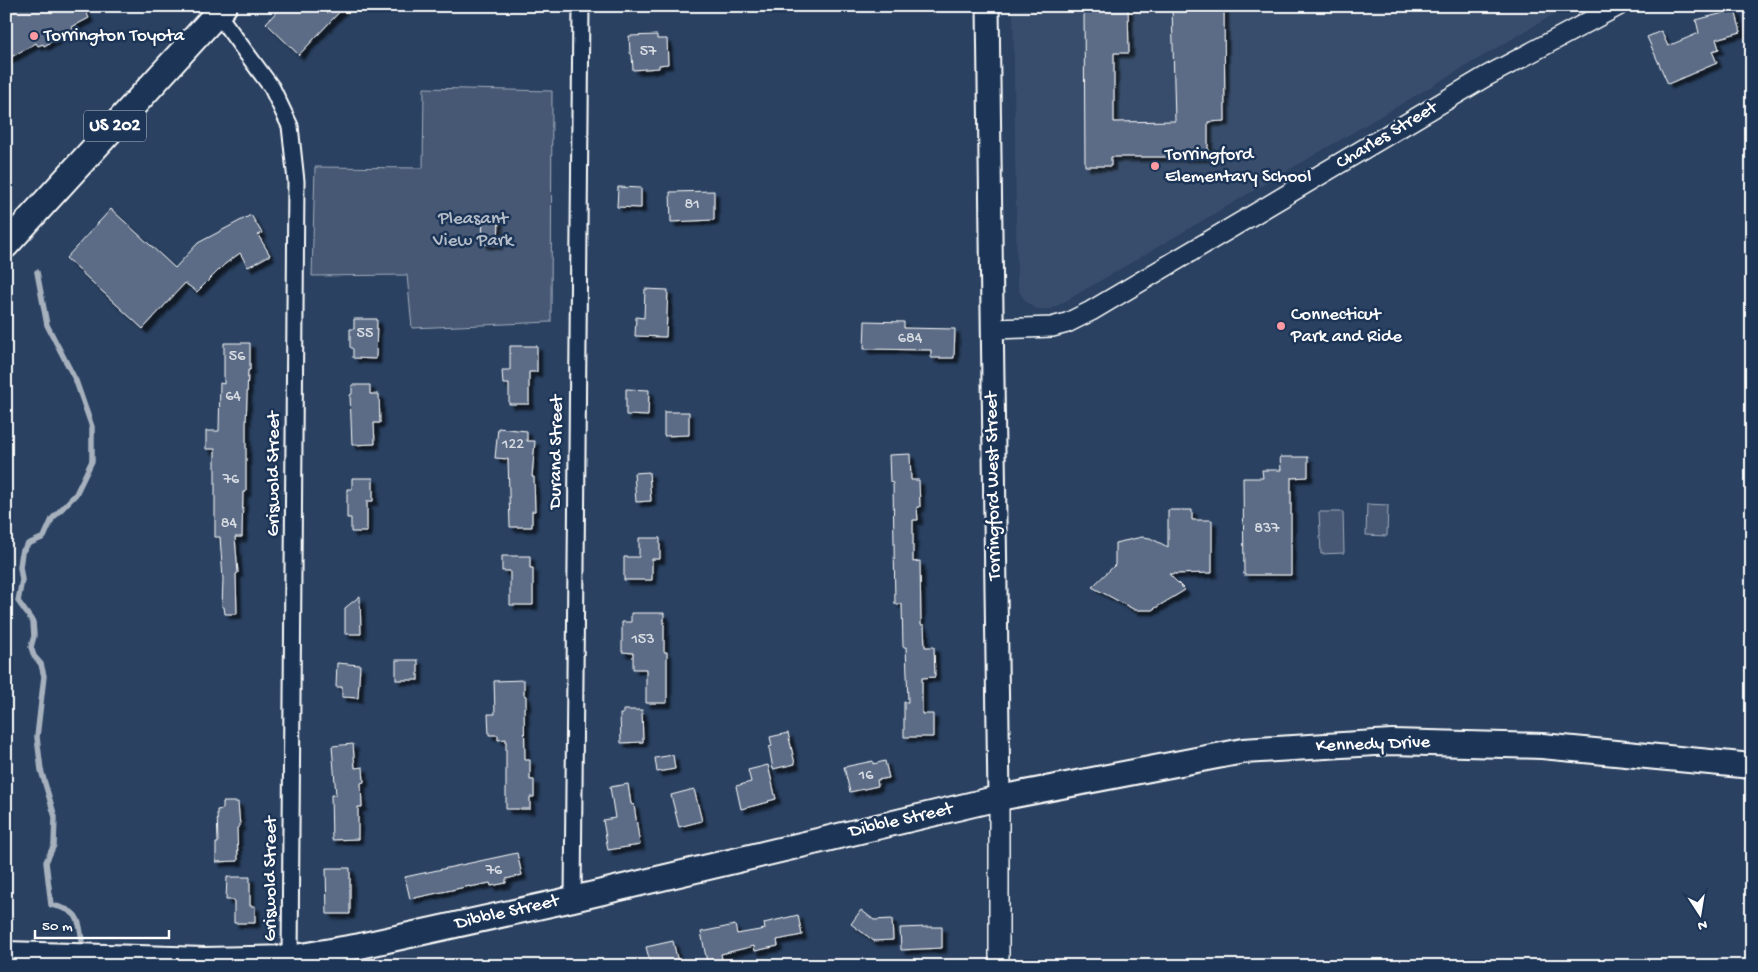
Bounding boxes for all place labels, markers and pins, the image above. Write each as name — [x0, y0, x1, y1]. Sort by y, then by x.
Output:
place label: Torrington Toyota — [43, 25, 186, 48]
marker: Torrington Toyota — [28, 30, 40, 42]
place label: Torringford Elementary School — [1164, 144, 1311, 189]
marker: Torringford Elementary School — [1149, 160, 1161, 172]
place label: Connecticut Park and Ride — [1290, 304, 1402, 349]
marker: Connecticut Park and Ride — [1275, 320, 1287, 332]

